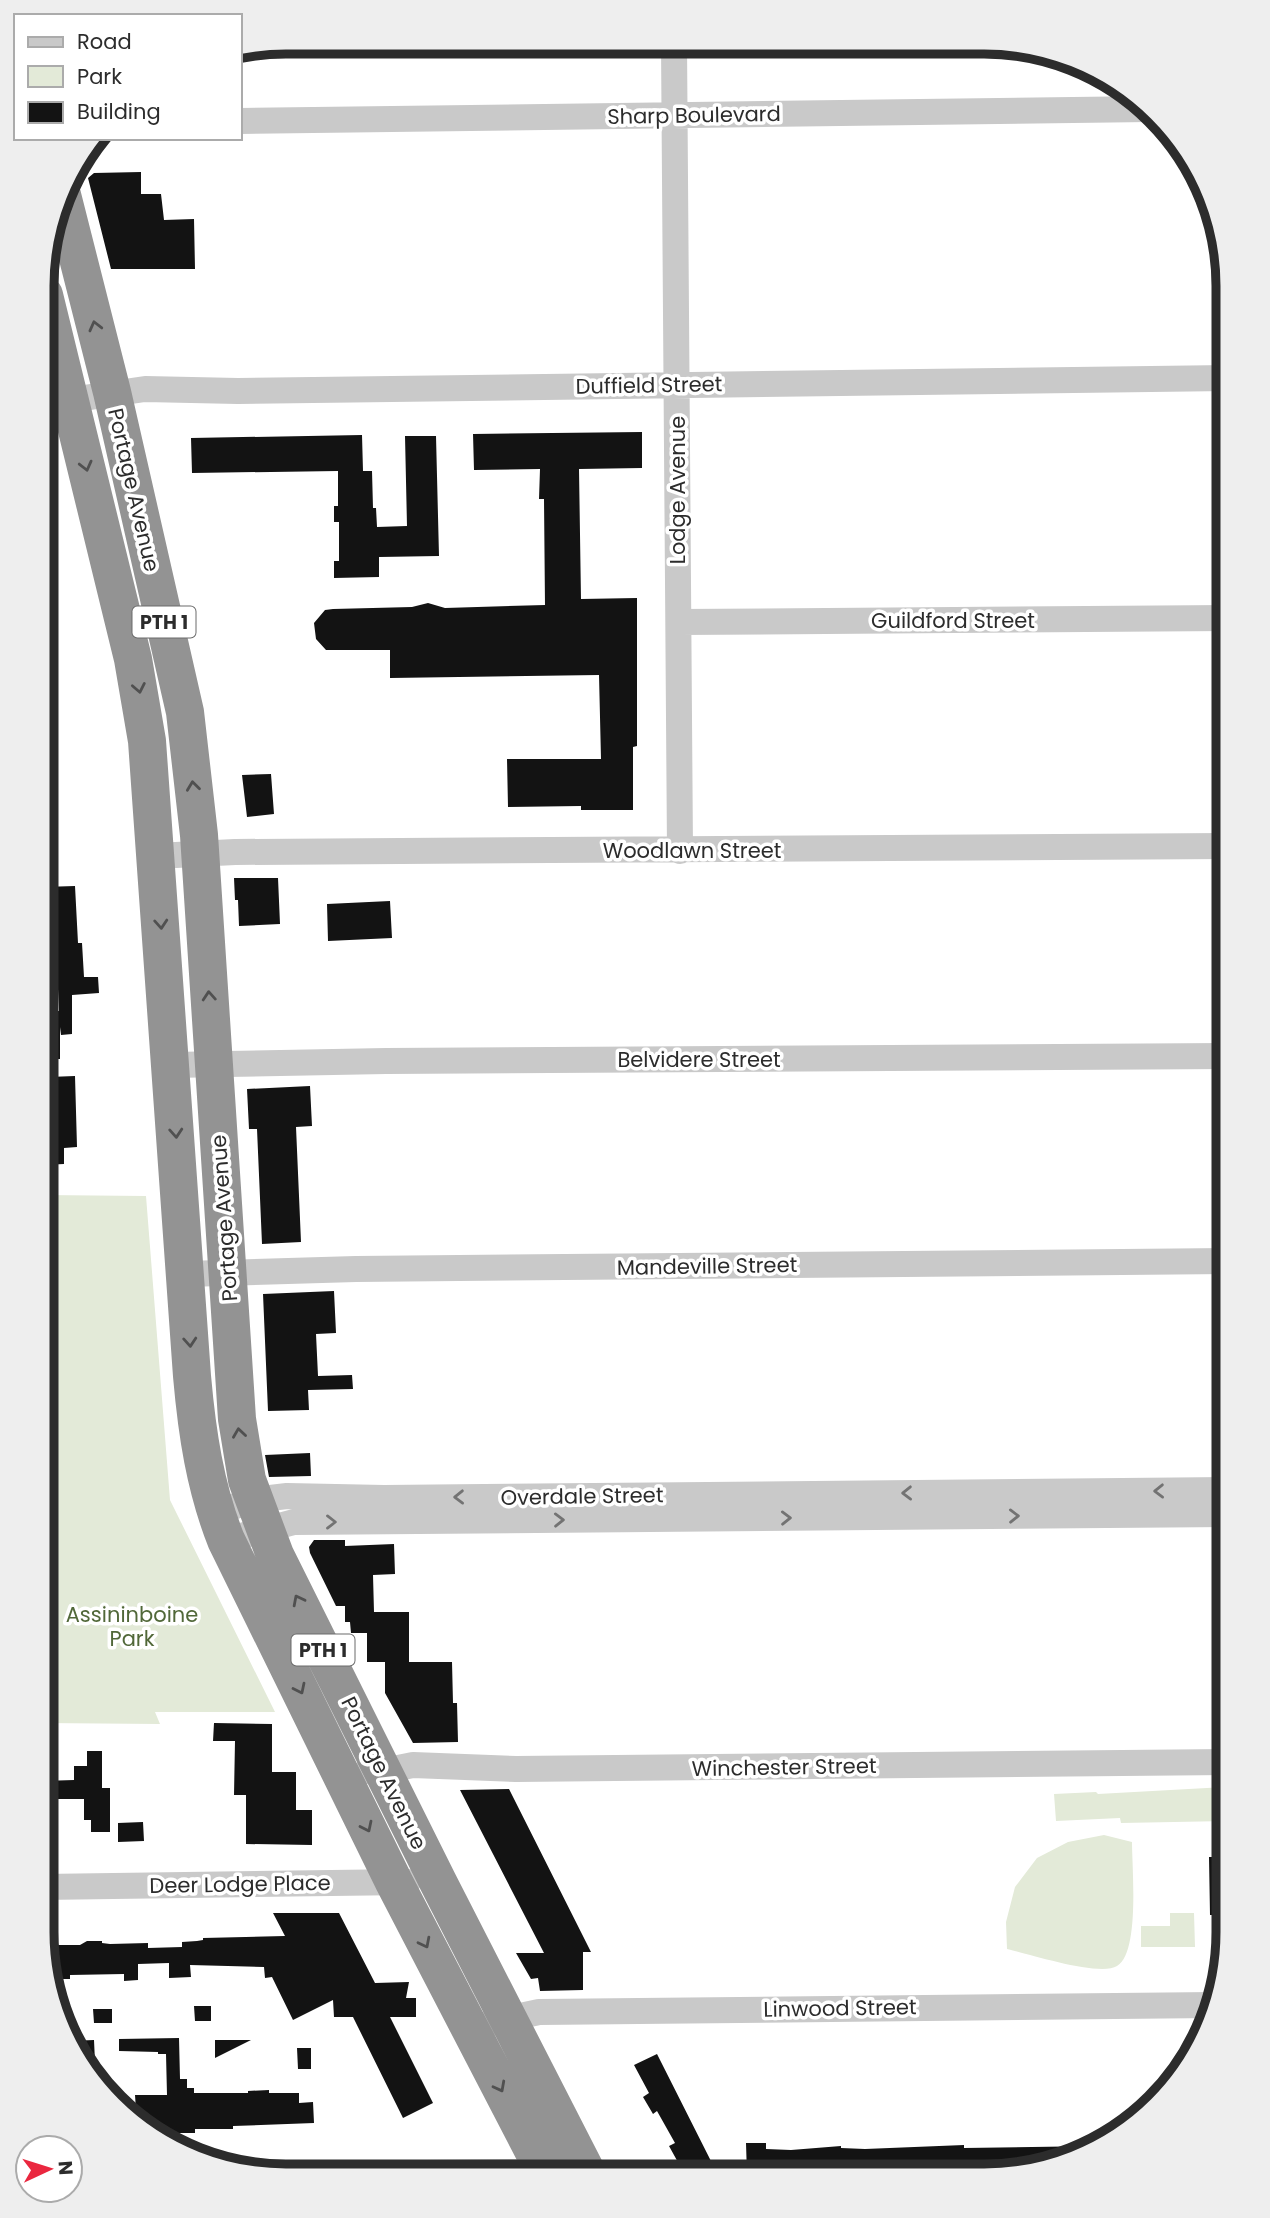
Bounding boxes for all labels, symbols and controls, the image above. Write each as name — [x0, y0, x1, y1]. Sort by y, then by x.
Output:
legend — [14, 14, 242, 140]
text: Road — [77, 27, 132, 56]
text: Park — [77, 62, 122, 91]
text: Building — [77, 97, 161, 126]
street label: Sharp Boulevard — [607, 99, 781, 131]
one-way arrow — [89, 320, 103, 332]
street label: Duffield Street — [575, 369, 723, 401]
street label: Portage Avenue — [101, 405, 167, 575]
street label: Lodge Avenue — [663, 416, 692, 564]
one-way arrow — [78, 460, 92, 472]
street label: Guildford Street — [871, 606, 1035, 635]
road number: PTH 1 — [132, 607, 196, 638]
one-way arrow — [130, 682, 145, 694]
one-way arrow — [186, 780, 201, 791]
street label: Woodlawn Street — [603, 836, 781, 865]
one-way arrow — [153, 919, 168, 930]
one-way arrow — [202, 990, 217, 1001]
street label: Belvidere Street — [617, 1045, 781, 1074]
one-way arrow — [168, 1128, 183, 1139]
street label: Portage Avenue — [204, 1134, 244, 1302]
street label: Mandeville Street — [617, 1250, 797, 1282]
one-way arrow — [182, 1337, 197, 1348]
one-way arrow — [232, 1428, 247, 1439]
street label: Overdale Street — [500, 1480, 664, 1512]
one-way arrow — [1154, 1483, 1164, 1499]
one-way arrow — [902, 1485, 912, 1501]
one-way arrow — [454, 1490, 465, 1505]
one-way arrow — [1009, 1508, 1019, 1524]
one-way arrow — [781, 1510, 792, 1526]
one-way arrow — [554, 1512, 564, 1528]
one-way arrow — [326, 1514, 337, 1530]
one-way arrow — [292, 1595, 306, 1607]
park label: Assininboine Park — [66, 1600, 198, 1653]
road number: PTH 1 — [292, 1634, 354, 1666]
one-way arrow — [291, 1682, 305, 1694]
street label: Portage Avenue — [334, 1692, 434, 1854]
street label: Winchester Street — [691, 1751, 877, 1783]
one-way arrow — [359, 1820, 373, 1832]
street label: Deer Lodge Place — [149, 1868, 331, 1900]
one-way arrow — [417, 1936, 431, 1948]
street label: Linwood Street — [763, 1992, 917, 2024]
one-way arrow — [491, 2080, 505, 2092]
north arrow — [14, 2134, 84, 2204]
text: N — [51, 2160, 79, 2176]

